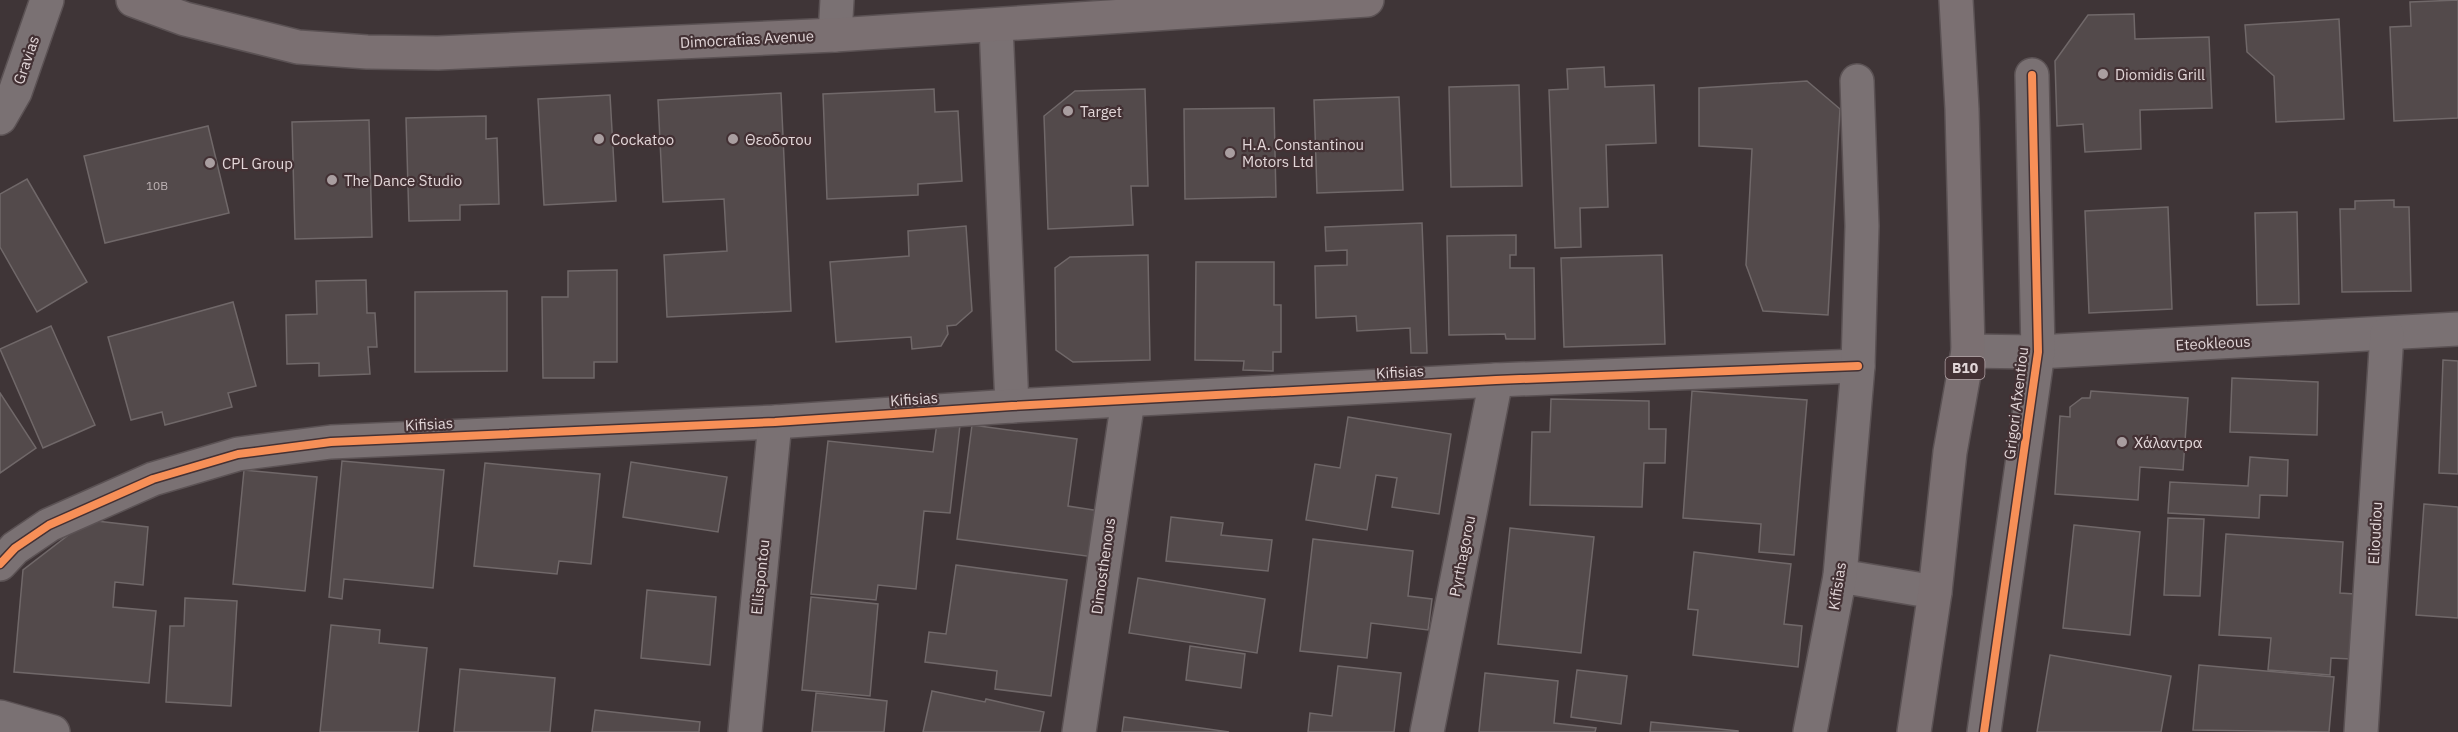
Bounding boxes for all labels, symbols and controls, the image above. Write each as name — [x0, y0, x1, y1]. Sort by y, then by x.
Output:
street label: Dimocratias Avenue — [679, 26, 815, 52]
street label: Gravias — [9, 33, 43, 87]
place label: Diomidis Grill — [2115, 65, 2205, 84]
marker: Diomidis Grill — [2096, 67, 2110, 81]
place label: Target — [1080, 102, 1122, 121]
marker: Target — [1061, 104, 1075, 118]
place label: Cockatoo — [611, 130, 674, 149]
place label: Θεοδοτου — [745, 130, 812, 149]
marker: Cockatoo — [592, 132, 606, 146]
marker: Θεοδοτου — [726, 132, 740, 146]
place label: H.A. Constantinou Motors Ltd — [1242, 135, 1364, 171]
marker: H.A. Constantinou Motors Ltd — [1223, 146, 1237, 160]
place label: CPL Group — [222, 154, 293, 173]
marker: CPL Group — [203, 156, 217, 170]
place label: The Dance Studio — [344, 171, 462, 190]
marker: The Dance Studio — [325, 173, 339, 187]
house number: 10B — [146, 178, 168, 193]
street label: Eteokleous — [2175, 332, 2251, 354]
street label: Grigori Afxentiou — [2000, 346, 2032, 460]
road number: B10 — [1946, 357, 1984, 379]
street label: Kifisias — [1375, 361, 1425, 383]
street label: Kifisias — [889, 388, 939, 410]
street label: Kifisias — [404, 413, 454, 435]
place label: Χάλαντρα — [2134, 433, 2203, 452]
marker: Χάλαντρα — [2115, 435, 2129, 449]
street label: Elioudiou — [2364, 501, 2386, 565]
street label: Pyrthagorou — [1445, 514, 1479, 598]
street label: Dimosthenous — [1087, 517, 1119, 615]
street label: Ellispontou — [747, 538, 773, 616]
street label: Kifisias — [1824, 561, 1850, 611]

